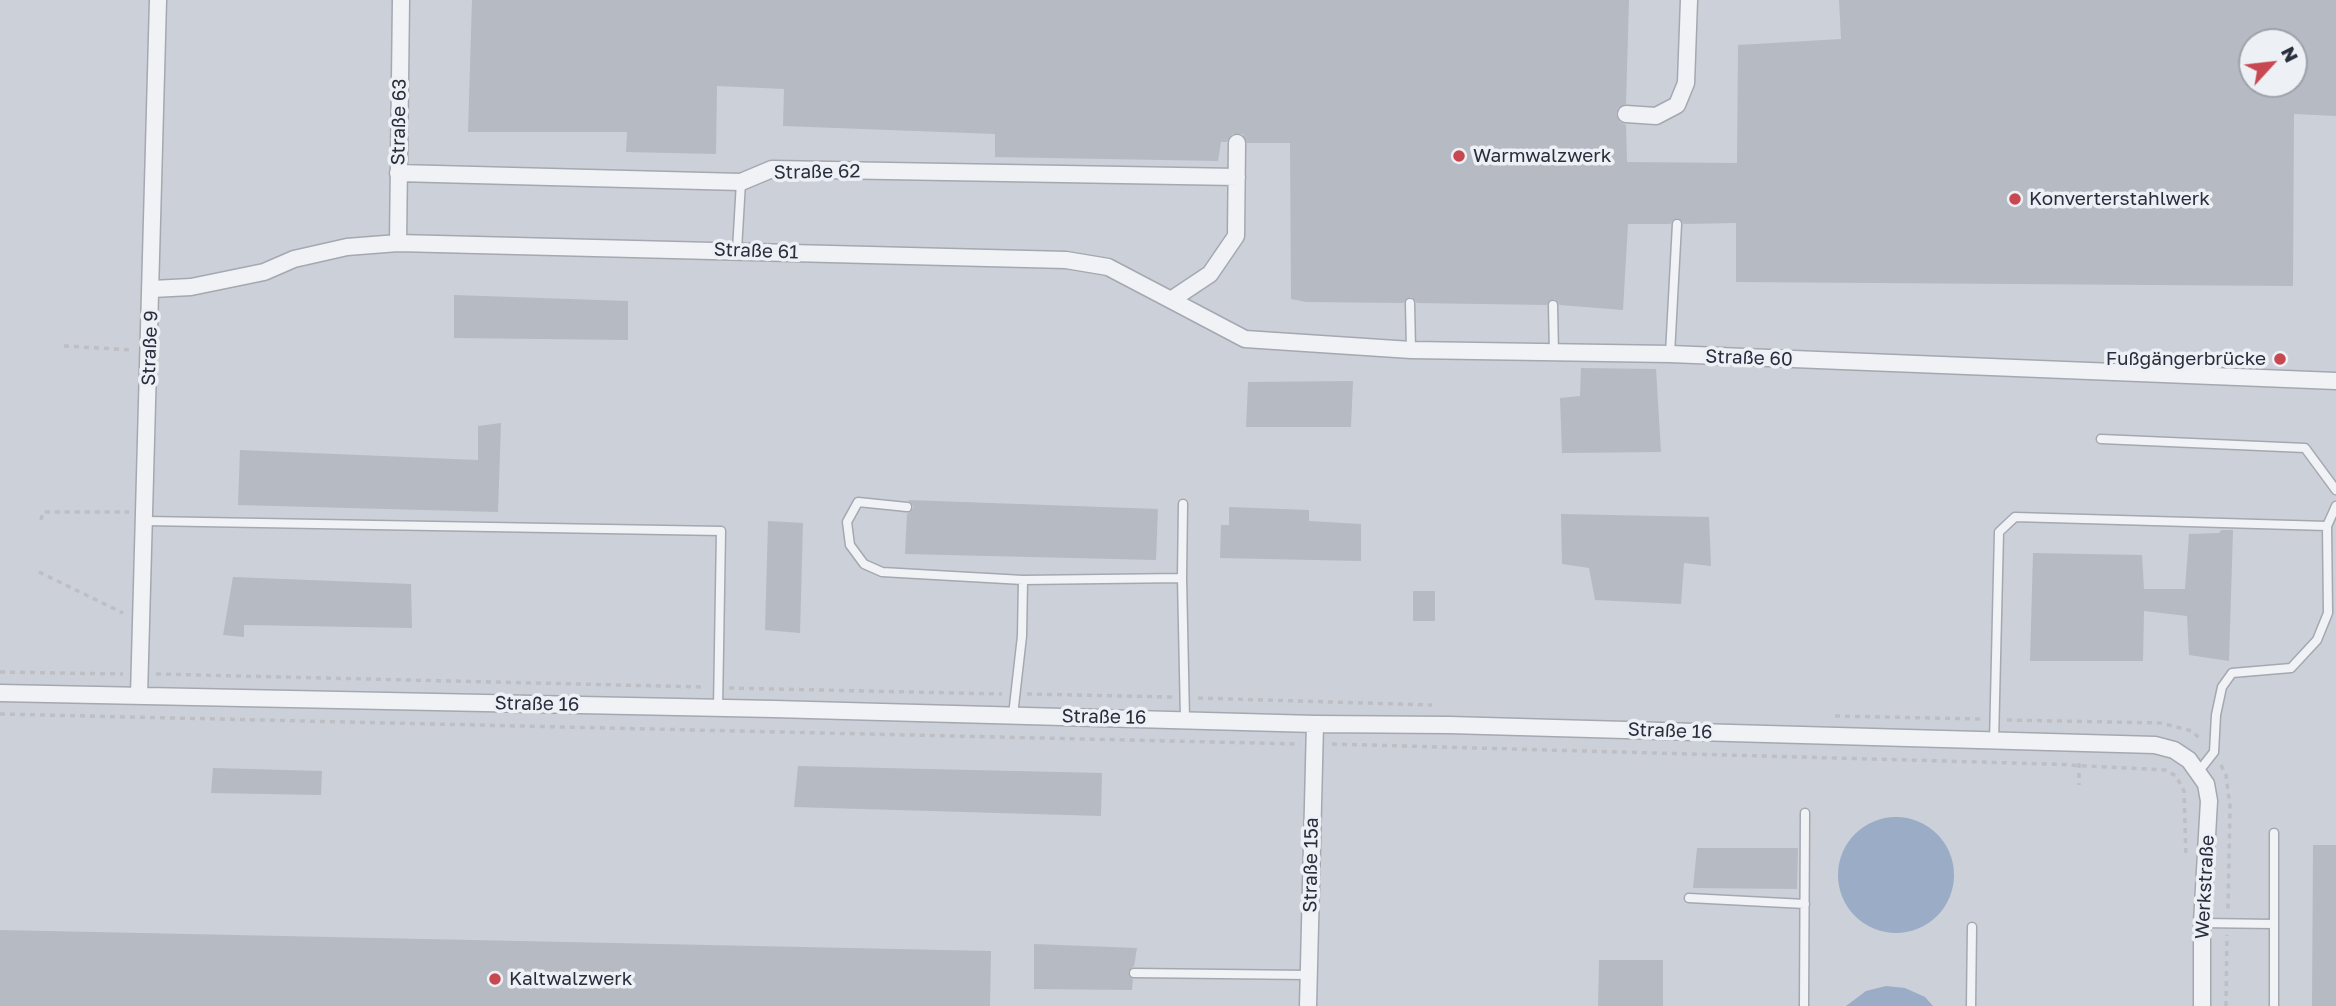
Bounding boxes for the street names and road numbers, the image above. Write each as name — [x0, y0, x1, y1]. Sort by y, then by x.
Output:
street label: Straße 63 — [387, 78, 411, 166]
street label: Straße 62 — [773, 160, 861, 184]
street label: Straße 61 — [713, 238, 799, 264]
street label: Straße 9 — [137, 310, 163, 386]
street label: Straße 60 — [1705, 345, 1793, 371]
street label: Straße 16 — [494, 692, 580, 716]
street label: Straße 16 — [1061, 705, 1147, 729]
street label: Straße 16 — [1627, 718, 1713, 744]
street label: Straße 15a — [1299, 817, 1323, 913]
street label: Werkstraße — [2191, 834, 2219, 940]

